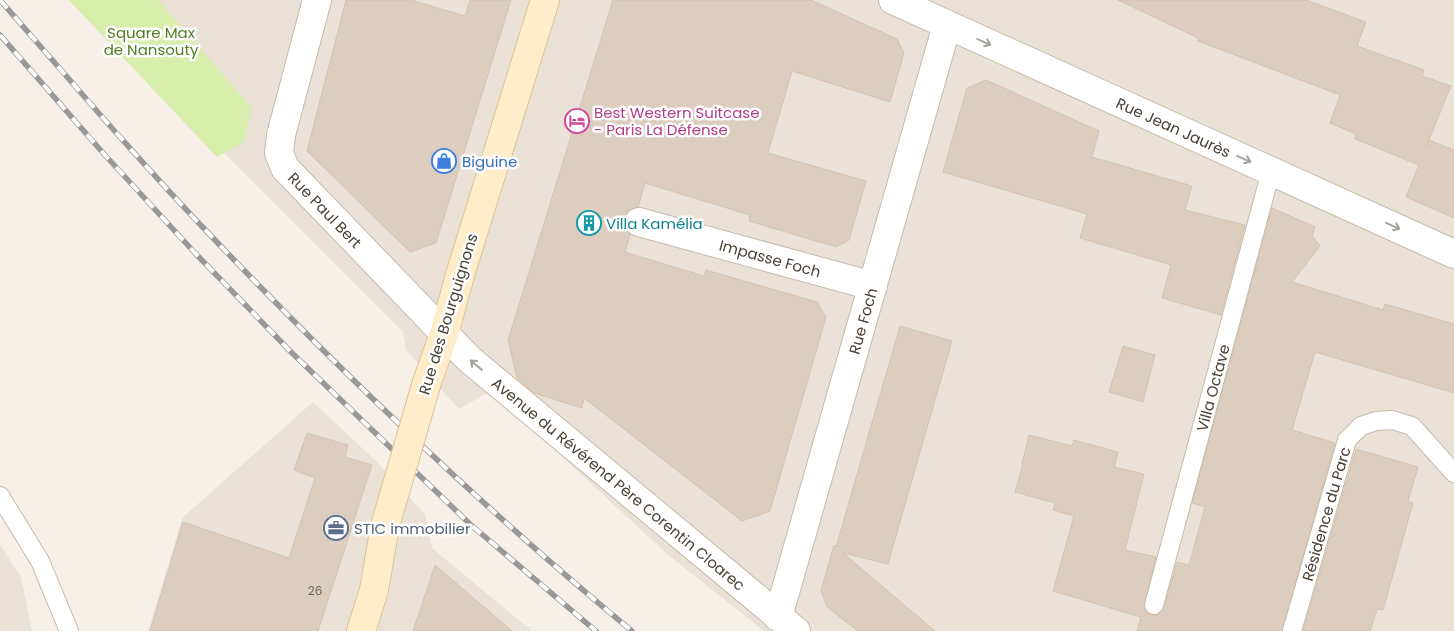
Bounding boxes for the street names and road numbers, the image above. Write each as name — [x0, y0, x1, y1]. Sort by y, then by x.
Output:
street label: Rue Jean Jaurès — [1113, 92, 1234, 162]
street label: Rue Paul Bert — [284, 167, 367, 252]
street label: Rue des Bourguignons — [413, 231, 483, 397]
street label: Impasse Foch — [717, 234, 823, 282]
street label: Rue Foch — [843, 285, 882, 356]
street label: Villa Octave — [1191, 342, 1234, 434]
street label: Avenue du Révérend Père Corentin Cloarec — [488, 372, 750, 595]
street label: Résidence du Parc — [1296, 444, 1355, 583]

